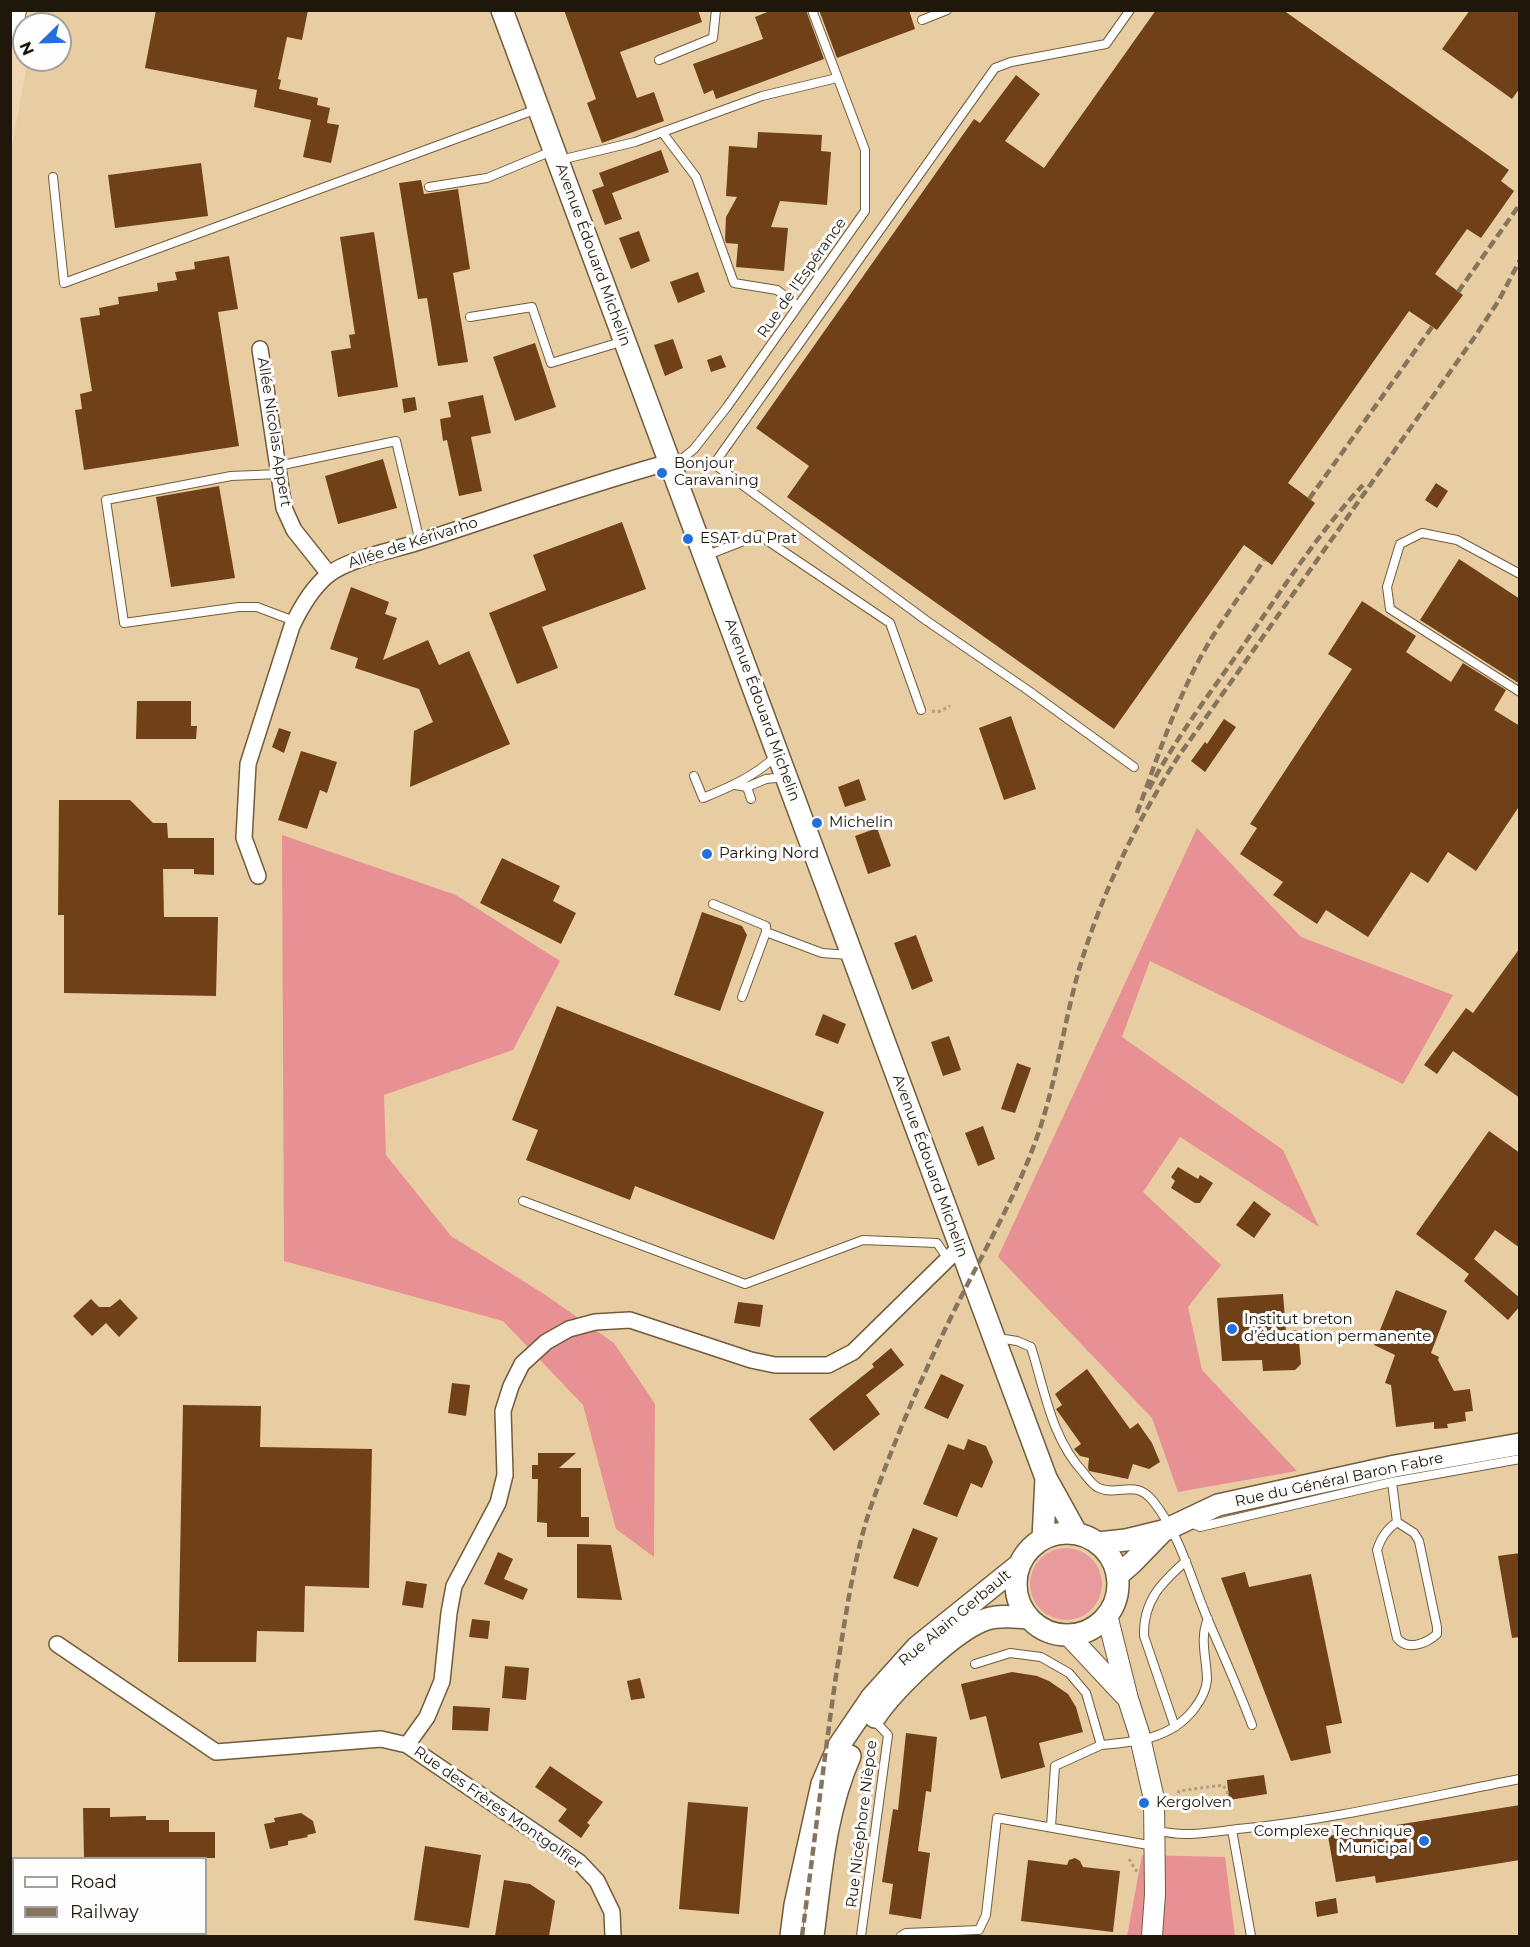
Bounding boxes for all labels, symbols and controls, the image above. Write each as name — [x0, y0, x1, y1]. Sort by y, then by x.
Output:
north arrow — [12, 12, 72, 72]
text: N — [16, 39, 38, 58]
street label: Avenue Édouard Michelin — [552, 161, 634, 349]
street label: Rue de l'Espérance — [754, 215, 850, 341]
street label: Allée Nicolas Appert — [253, 356, 295, 508]
place label: Bonjour Caravaning — [674, 455, 759, 490]
marker: Bonjour Caravaning — [655, 466, 669, 480]
street label: Allée de Kérivarho — [346, 514, 480, 572]
place label: ESAT du Prat — [700, 530, 797, 548]
marker: ESAT du Prat — [681, 532, 695, 546]
street label: Avenue Édouard Michelin — [721, 616, 803, 804]
place label: Michelin — [829, 814, 893, 832]
marker: Michelin — [810, 816, 824, 830]
place label: Parking Nord — [719, 845, 819, 863]
marker: Parking Nord — [700, 847, 714, 861]
street label: Avenue Édouard Michelin — [889, 1072, 971, 1260]
place label: Institut breton d’éducation permanente — [1244, 1311, 1431, 1346]
marker: Institut breton d’éducation permanente — [1225, 1322, 1239, 1336]
street label: Rue du Général Baron Fabre — [1233, 1449, 1445, 1511]
street label: Rue Alain Gerbault — [895, 1566, 1015, 1670]
street label: Rue Nicéphore Nièpce — [843, 1739, 881, 1909]
street label: Rue des Frères Montgolfier — [410, 1743, 586, 1873]
place label: Kergolven — [1156, 1794, 1232, 1812]
marker: Kergolven — [1137, 1796, 1151, 1810]
place label: Complexe Technique Municipal — [1254, 1823, 1412, 1858]
marker: Complexe Technique Municipal — [1417, 1834, 1431, 1848]
legend — [12, 1857, 207, 1935]
text: Road — [70, 1871, 117, 1893]
text: Railway — [70, 1901, 139, 1923]

